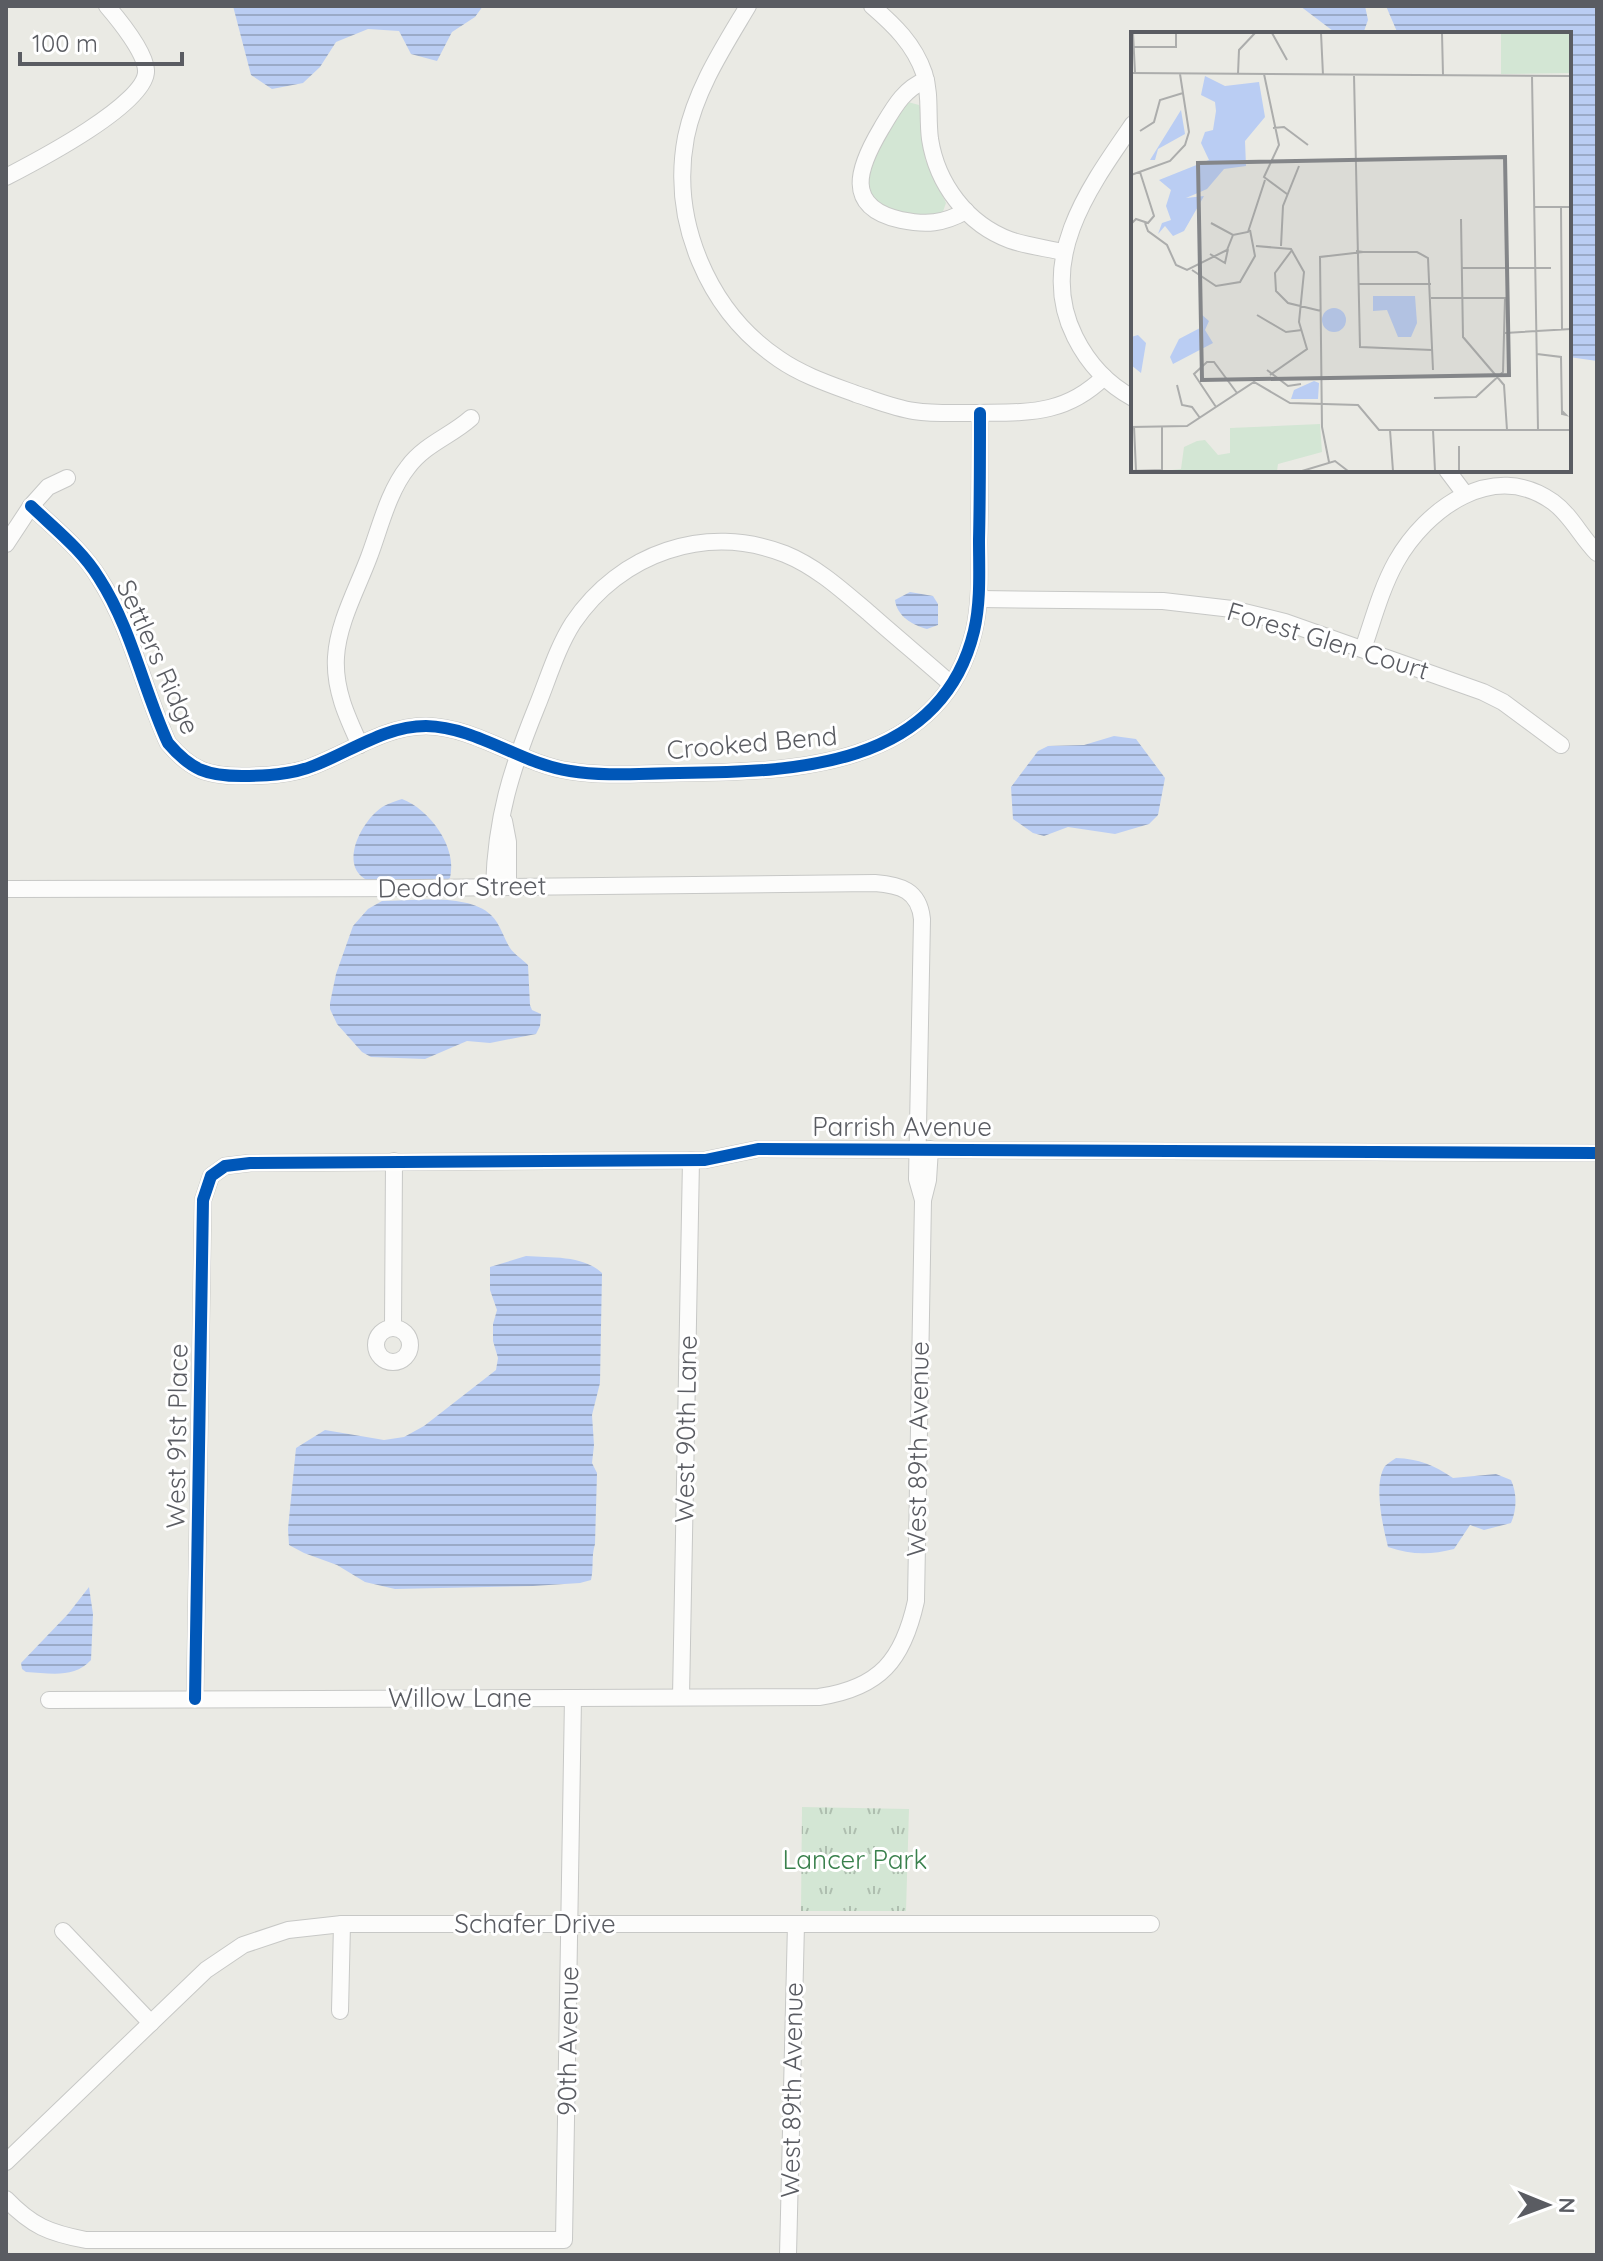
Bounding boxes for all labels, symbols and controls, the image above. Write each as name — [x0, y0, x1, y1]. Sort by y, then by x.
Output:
scale bar — [20, 16, 182, 66]
text: 100 m — [32, 28, 98, 58]
inset map — [1131, 32, 1571, 472]
street label: Settlers Ridge — [110, 574, 207, 739]
street label: Forest Glen Court — [1223, 594, 1433, 687]
street label: Crooked Bend — [665, 719, 839, 766]
street label: Deodor Street — [377, 869, 547, 904]
street label: Parrish Avenue — [812, 1110, 992, 1143]
street label: West 90th Lane — [667, 1335, 704, 1523]
street label: West 89th Avenue — [899, 1341, 936, 1557]
street label: West 91st Place — [158, 1343, 195, 1529]
street label: Willow Lane — [388, 1681, 532, 1714]
park label: Lancer Park — [783, 1843, 927, 1876]
street label: Schafer Drive — [454, 1907, 616, 1940]
street label: 90th Avenue — [550, 1966, 585, 2116]
street label: West 89th Avenue — [773, 1982, 810, 2198]
north arrow — [1507, 2165, 1587, 2245]
text: N — [1553, 2197, 1581, 2214]

